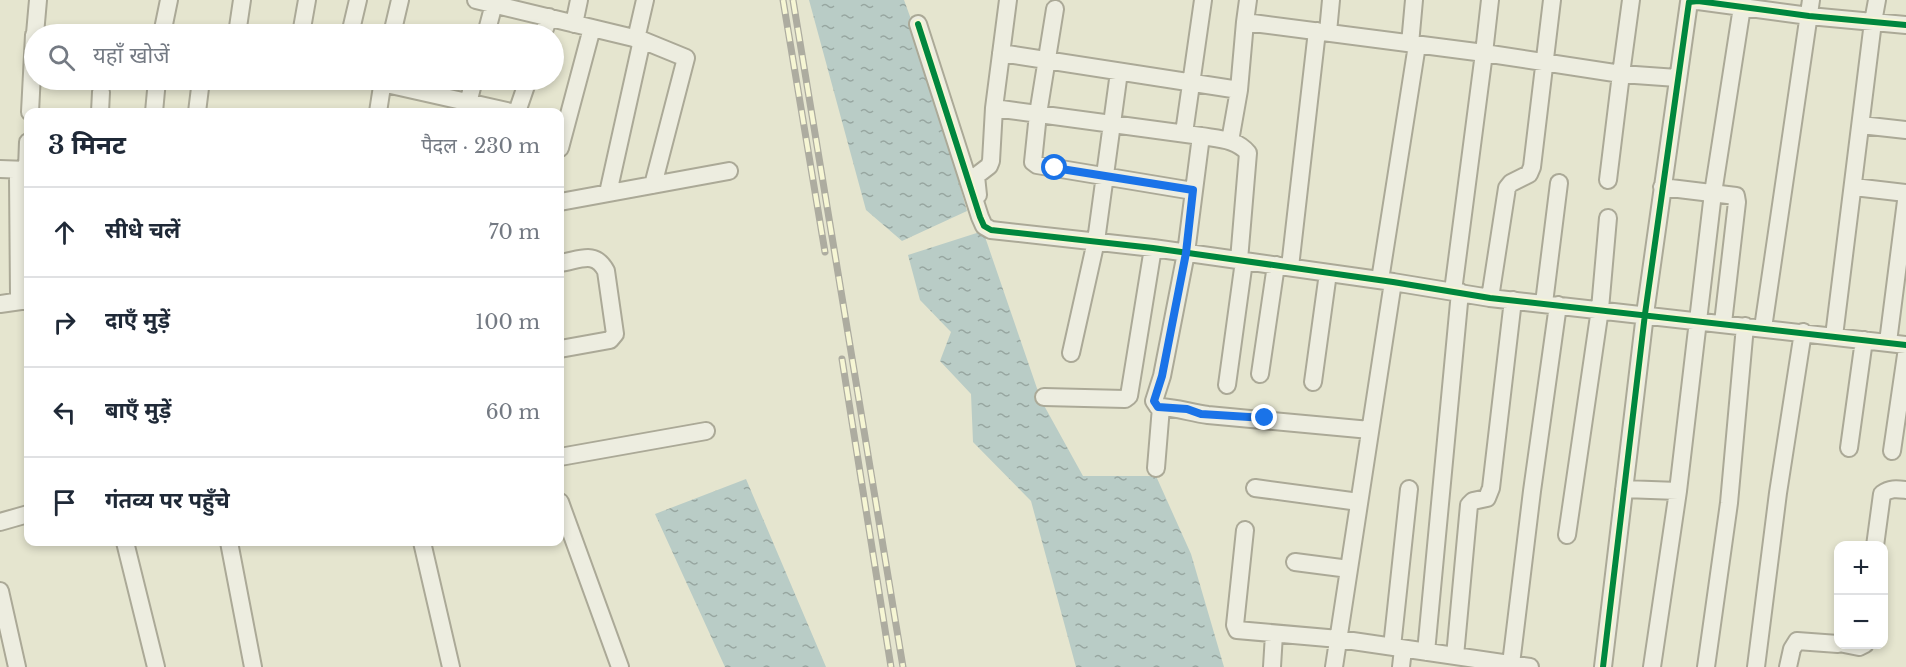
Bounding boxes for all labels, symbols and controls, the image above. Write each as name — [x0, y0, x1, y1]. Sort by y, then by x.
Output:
search box — [24, 24, 564, 90]
icon: search — [45, 41, 78, 74]
text: यहाँ खोजें — [93, 42, 169, 69]
text: 3 मिनट — [48, 129, 126, 161]
text: पैदल · 230 m — [421, 134, 540, 158]
route start — [1041, 154, 1067, 180]
icon: ahead — [48, 216, 81, 249]
text: सीधे चलें — [105, 217, 180, 244]
text: 70 m — [488, 220, 540, 244]
icon: right — [48, 306, 81, 339]
text: दाएँ मुड़ें — [105, 307, 170, 334]
text: 100 m — [475, 310, 540, 334]
icon: left — [48, 396, 81, 429]
text: बाएँ मुड़ें — [105, 397, 171, 424]
text: 60 m — [486, 400, 540, 424]
route end — [1251, 404, 1277, 430]
icon: arrive — [48, 486, 81, 519]
text: गंतव्य पर पहुँचे — [105, 487, 230, 514]
map controls — [1834, 541, 1888, 649]
button: + — [1834, 541, 1888, 595]
button: − — [1834, 595, 1888, 649]

